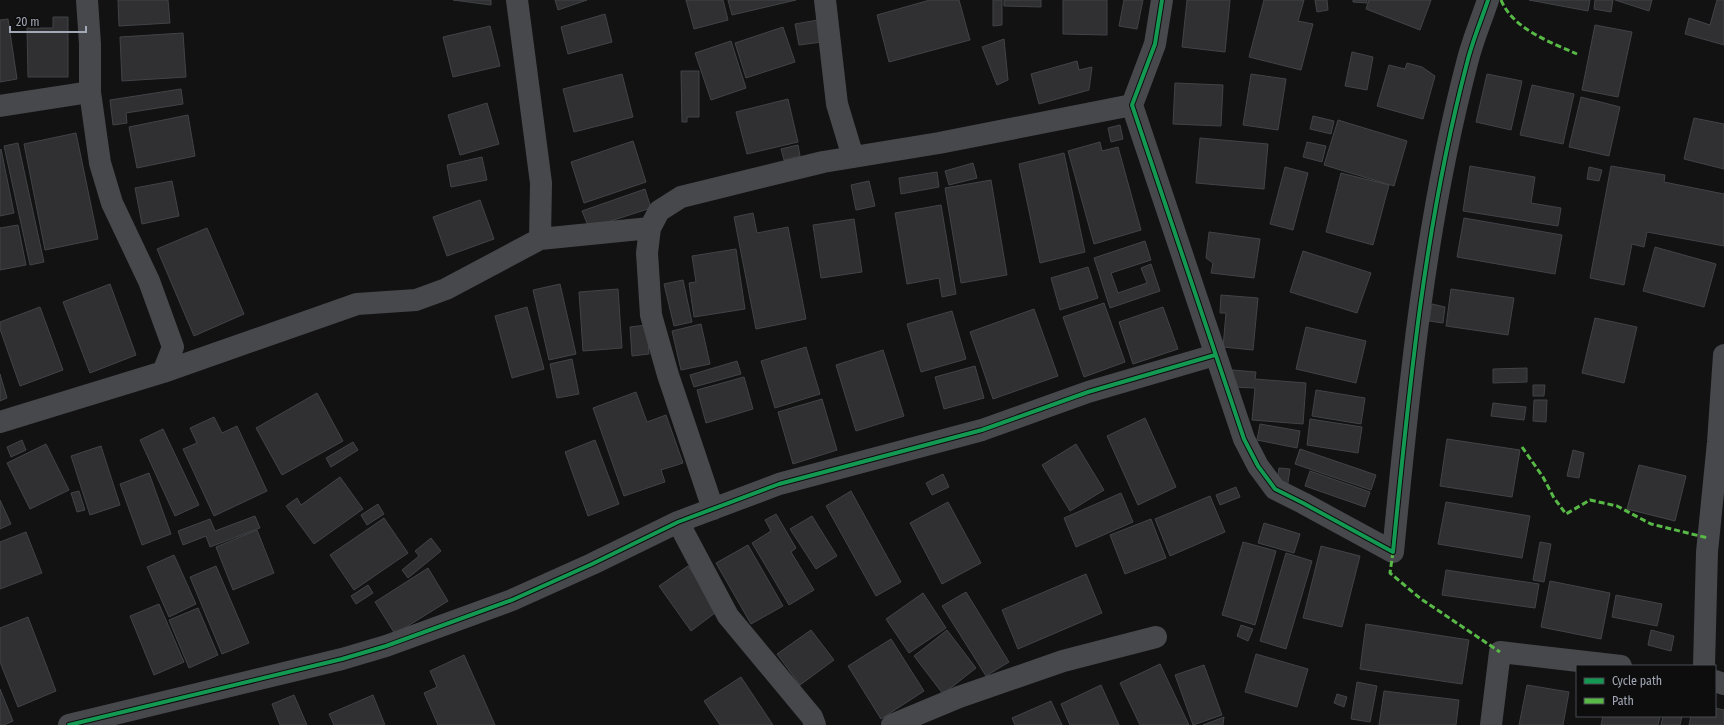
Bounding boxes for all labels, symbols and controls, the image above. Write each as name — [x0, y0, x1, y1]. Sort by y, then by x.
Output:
scale bar — [10, 8, 86, 34]
text: 20 m — [16, 15, 40, 29]
legend — [1576, 665, 1716, 717]
text: Cycle path — [1612, 674, 1662, 688]
text: Path — [1612, 694, 1634, 708]

